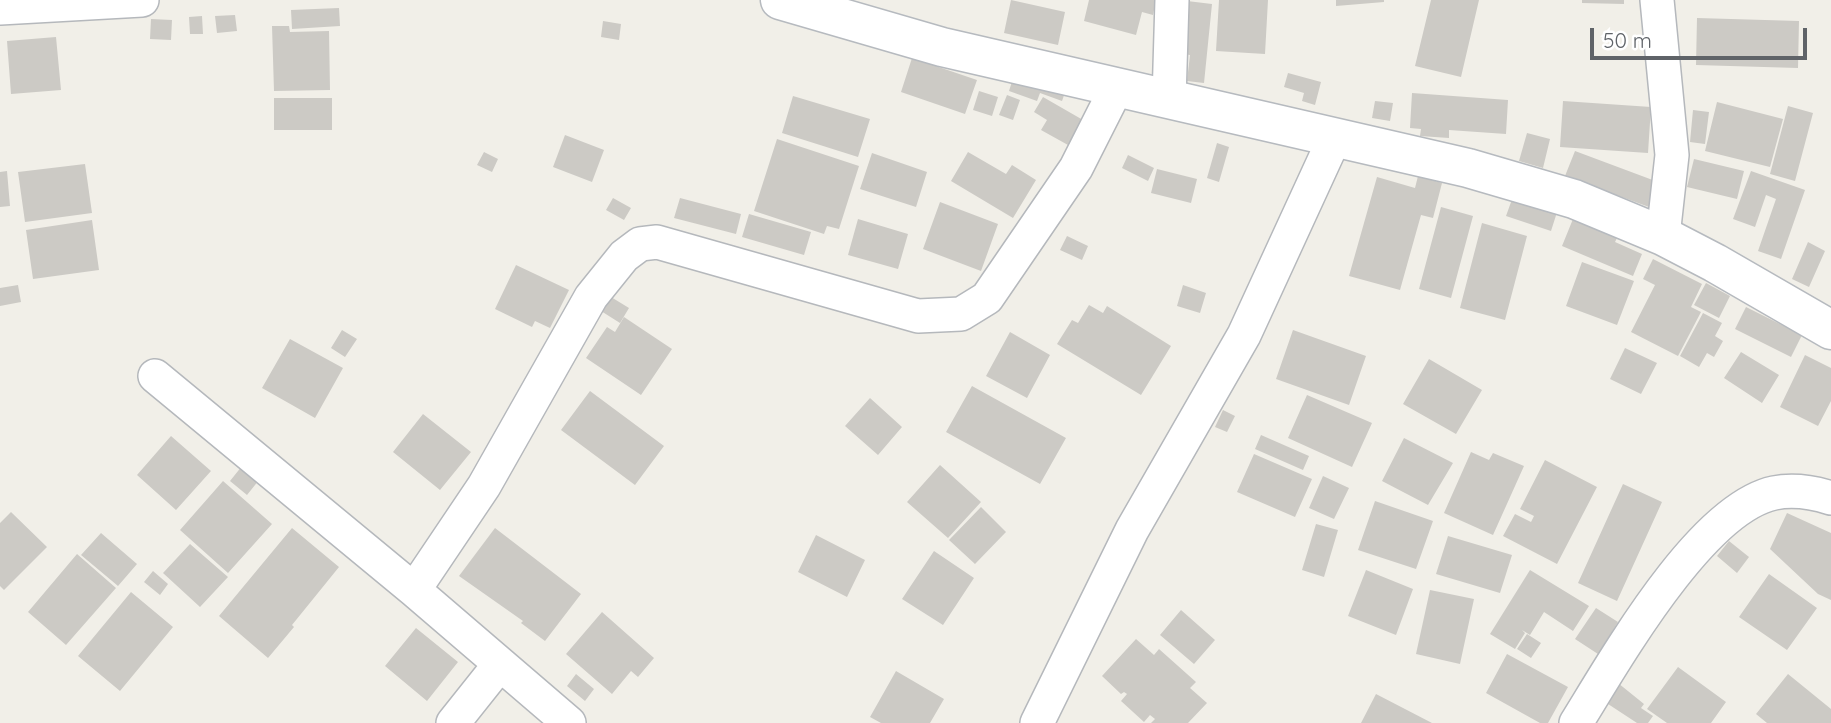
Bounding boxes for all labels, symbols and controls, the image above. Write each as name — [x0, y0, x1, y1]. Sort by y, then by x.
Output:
scale bar — [1593, 14, 1810, 58]
text: 50 m — [1603, 27, 1652, 53]

